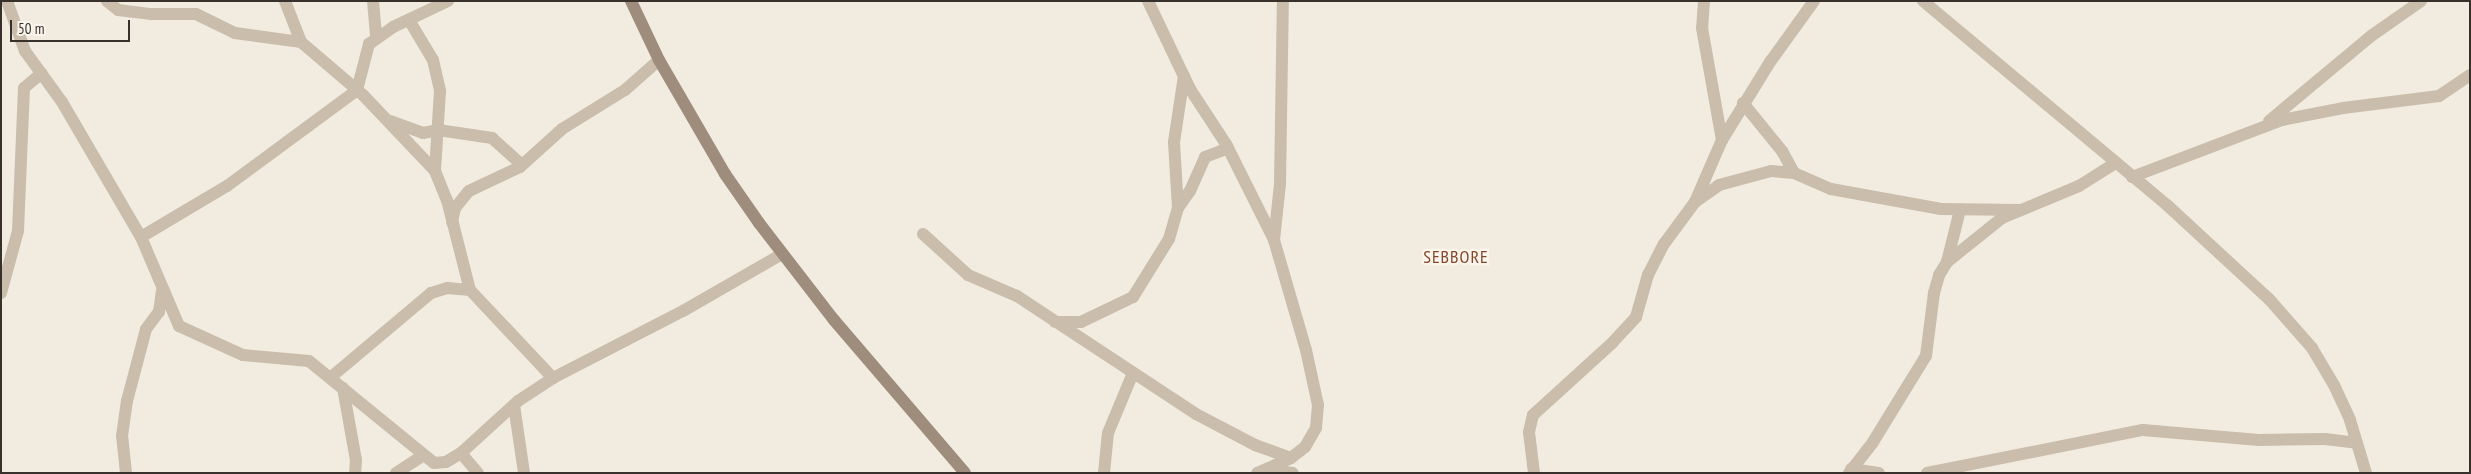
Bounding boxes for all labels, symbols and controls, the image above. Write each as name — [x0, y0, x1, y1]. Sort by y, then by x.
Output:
scale bar — [12, 10, 132, 42]
text: 50 m — [18, 19, 44, 38]
district label: SEBBORE — [1422, 246, 1490, 268]

